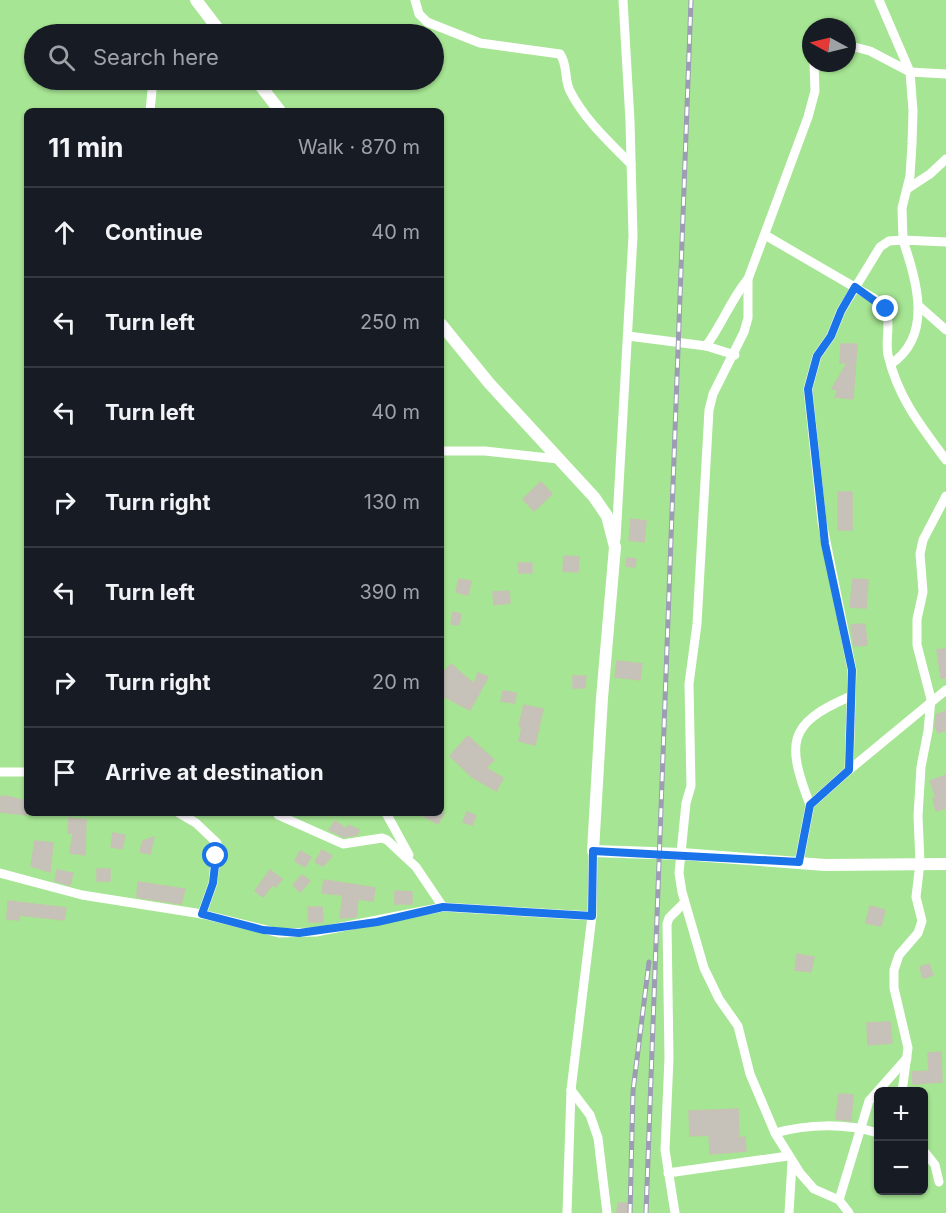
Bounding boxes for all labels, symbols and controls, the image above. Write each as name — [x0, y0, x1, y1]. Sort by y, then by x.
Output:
north arrow — [802, 18, 856, 72]
search box — [24, 24, 444, 90]
icon: search — [45, 41, 78, 74]
text: Search here — [93, 44, 219, 70]
text: 11 min — [48, 132, 124, 163]
text: Walk · 870 m — [298, 135, 420, 159]
icon: ahead — [48, 216, 81, 249]
text: Continue — [105, 219, 203, 245]
text: 40 m — [371, 220, 420, 244]
route end — [872, 295, 898, 321]
icon: left — [48, 306, 81, 339]
text: Turn left — [105, 309, 195, 335]
text: 250 m — [360, 310, 420, 334]
icon: left — [48, 396, 81, 429]
text: Turn left — [105, 399, 195, 425]
text: 40 m — [371, 400, 420, 424]
icon: right — [48, 486, 81, 519]
text: Turn right — [105, 489, 211, 515]
text: 130 m — [364, 490, 420, 514]
icon: left — [48, 576, 81, 609]
text: Turn left — [105, 579, 195, 605]
text: 390 m — [359, 580, 420, 604]
icon: right — [48, 666, 81, 699]
text: Turn right — [105, 669, 211, 695]
text: 20 m — [372, 670, 420, 694]
icon: arrive — [48, 756, 81, 789]
text: Arrive at destination — [105, 759, 324, 785]
route start — [202, 842, 228, 868]
map controls — [874, 1087, 928, 1195]
button: + — [874, 1087, 928, 1141]
button: − — [874, 1141, 928, 1195]

